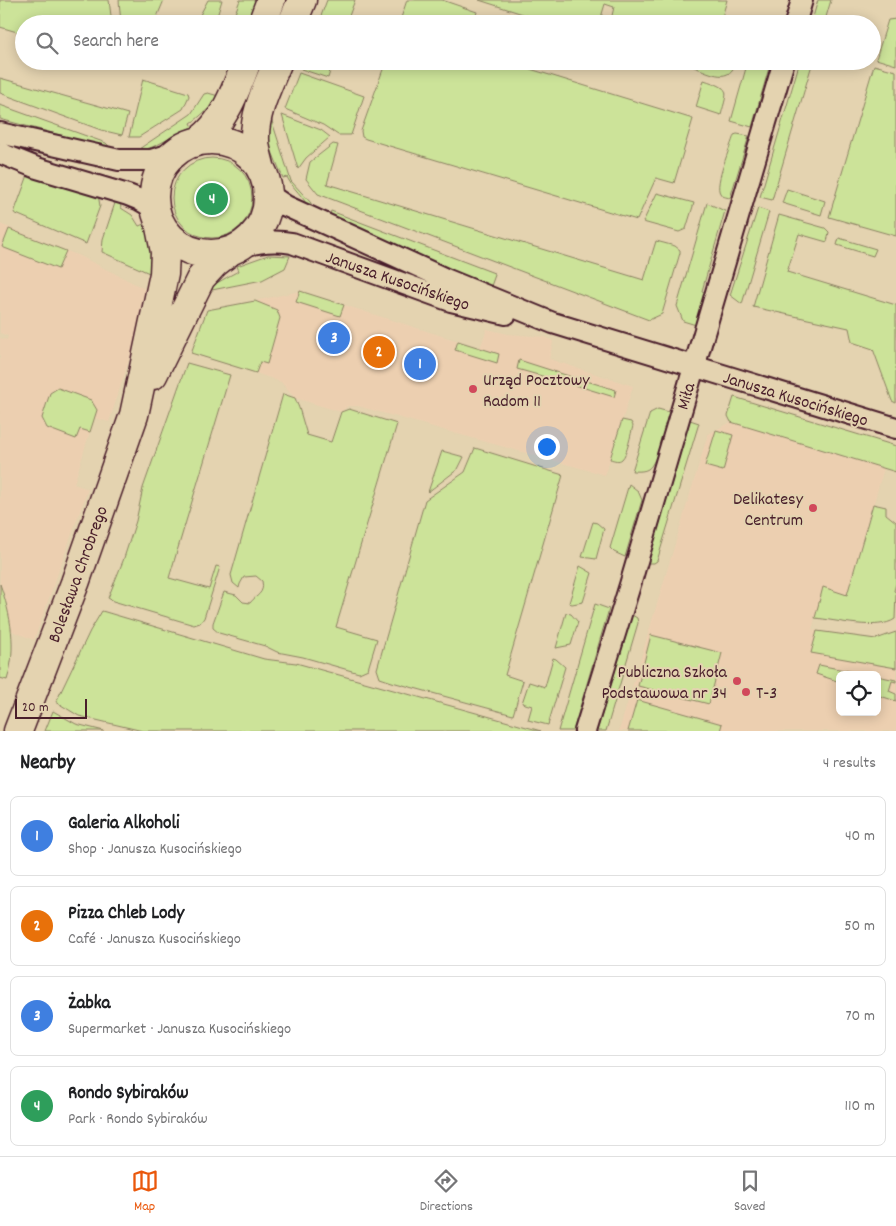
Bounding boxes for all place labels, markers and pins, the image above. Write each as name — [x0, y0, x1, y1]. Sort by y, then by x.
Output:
pin: 4 — [196, 180, 228, 218]
pin: 3 — [318, 319, 350, 357]
pin: 2 — [363, 333, 395, 371]
pin: 1 — [404, 345, 436, 383]
place label: Urząd Pocztowy Radom 11 — [483, 369, 590, 415]
marker: Urząd Pocztowy Radom 11 — [467, 383, 479, 395]
place label: Delikatesy Centrum — [733, 488, 804, 534]
marker: Delikatesy Centrum — [807, 502, 819, 514]
place label: Publiczna Szkoła Podstawowa nr 34 — [601, 661, 728, 707]
marker: Publiczna Szkoła Podstawowa nr 34 — [731, 675, 743, 687]
place label: T-3 — [756, 682, 777, 707]
marker: T-3 — [740, 686, 752, 698]

